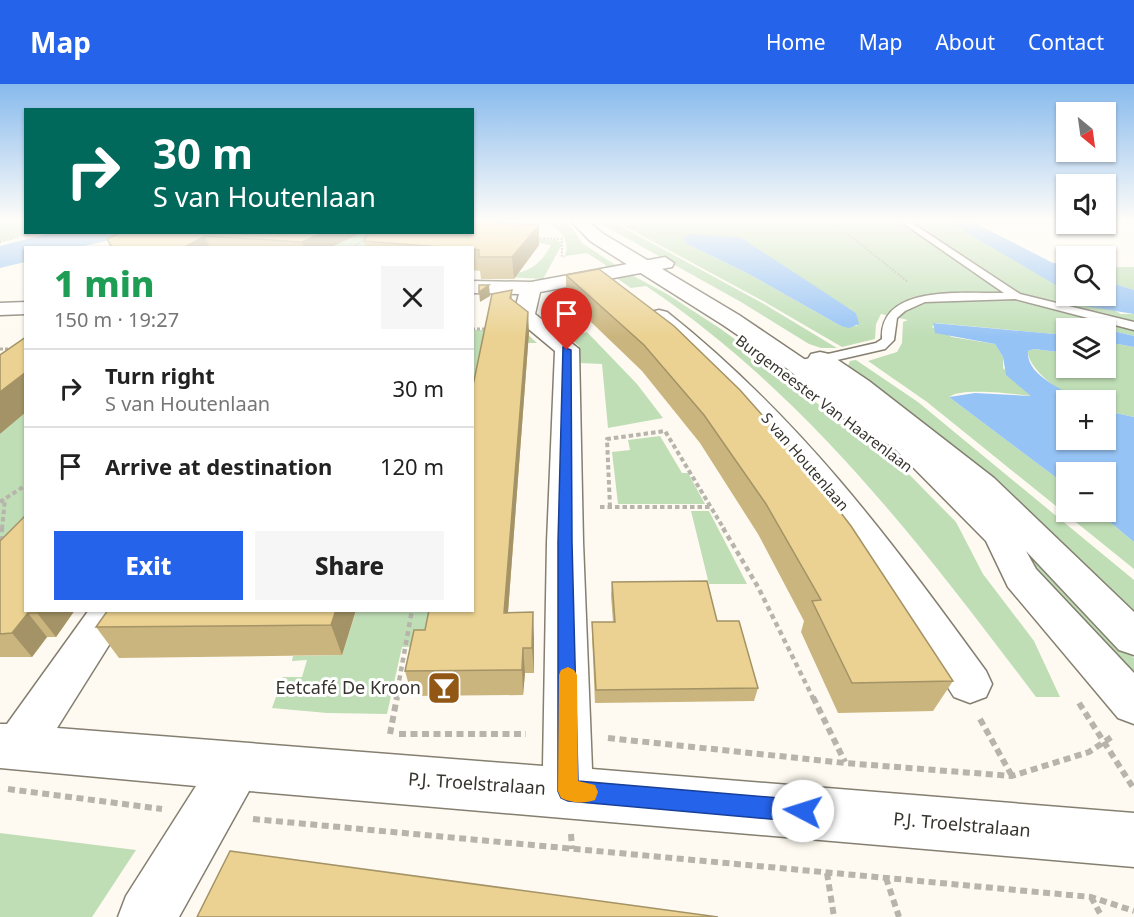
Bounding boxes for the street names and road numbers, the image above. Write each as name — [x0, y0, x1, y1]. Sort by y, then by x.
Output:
street label: Burgemeester Van Haarenlaan — [732, 330, 917, 476]
street label: S van Houtenlaan — [758, 408, 854, 515]
street label: P.J. Troelstralaan — [407, 766, 547, 800]
street label: P.J. Troelstralaan — [892, 806, 1032, 842]

